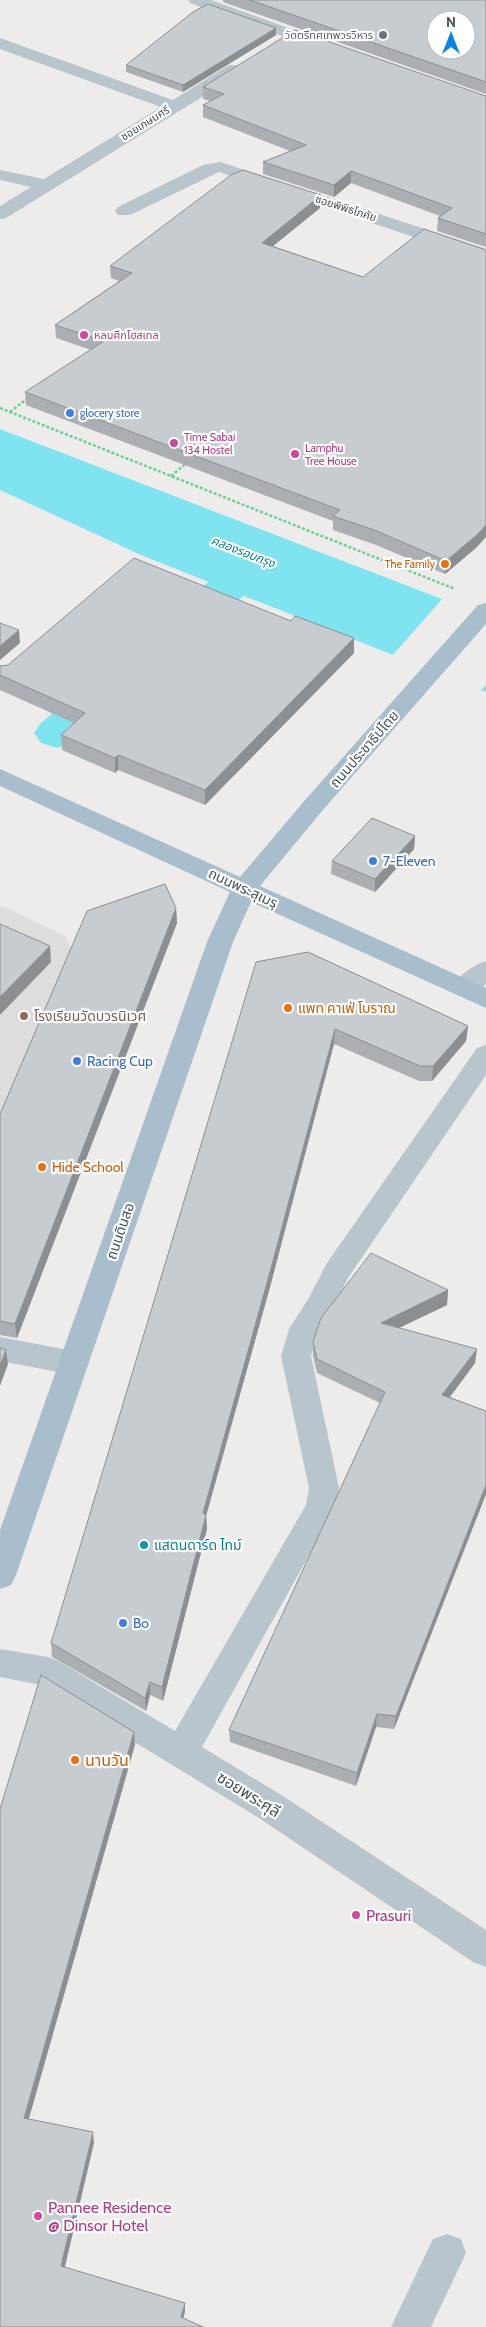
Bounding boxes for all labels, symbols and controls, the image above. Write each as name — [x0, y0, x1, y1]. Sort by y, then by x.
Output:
north arrow — [426, 10, 476, 60]
text: N — [446, 13, 456, 31]
place label: วัดตรีทศเทพวรวิหาร — [285, 28, 373, 42]
marker: วัดตรีทศเทพวรวิหาร — [377, 29, 389, 41]
street label: ซอยเกษมศรี — [118, 102, 172, 143]
street label: ซอยพิพิธโภคัย — [314, 192, 378, 224]
place label: หลบศึกโฮสเทล — [94, 328, 159, 342]
marker: หลบศึกโฮสเทล — [78, 329, 90, 341]
place label: glocery store — [80, 406, 140, 420]
marker: glocery store — [64, 407, 76, 419]
place label: Time Sabai 134 Hostel — [184, 430, 235, 457]
marker: Time Sabai 134 Hostel — [168, 437, 180, 449]
place label: Lamphu Tree House — [305, 441, 357, 468]
marker: Lamphu Tree House — [289, 448, 301, 460]
water label: คลองรอบกรุง — [209, 533, 278, 572]
place label: The Family — [385, 557, 435, 571]
marker: The Family — [439, 558, 451, 570]
street label: ถนนประชาธิปไตย — [326, 707, 402, 791]
place label: 7-Eleven — [383, 852, 436, 870]
marker: 7-Eleven — [367, 855, 379, 867]
street label: ถนนพระสุเมรุ — [205, 864, 281, 912]
place label: แพท คาเฟ่ โบราณ — [298, 999, 396, 1017]
marker: แพท คาเฟ่ โบราณ — [282, 1002, 294, 1014]
place label: โรงเรียนวัดบวรนิเวศ — [34, 1007, 146, 1025]
marker: โรงเรียนวัดบวรนิเวศ — [18, 1010, 30, 1022]
place label: Racing Cup — [87, 1052, 153, 1070]
marker: Racing Cup — [71, 1055, 83, 1067]
place label: Hide School — [52, 1158, 124, 1176]
marker: Hide School — [36, 1161, 48, 1173]
street label: ถนนดินสอ — [102, 1200, 138, 1262]
place label: แสตนดาร์ด ไทม์ — [154, 1536, 242, 1554]
marker: แสตนดาร์ด ไทม์ — [138, 1539, 150, 1551]
place label: Bo — [133, 1614, 149, 1632]
marker: Bo — [117, 1617, 129, 1629]
place label: นานวัน — [85, 1751, 129, 1770]
marker: นานวัน — [69, 1754, 81, 1766]
street label: ซอยพระศุลี — [214, 1768, 284, 1821]
place label: Prasuri — [366, 1906, 411, 1925]
marker: Prasuri — [350, 1909, 362, 1921]
place label: Pannee Residence @ Dinsor Hotel — [48, 2198, 171, 2235]
marker: Pannee Residence @ Dinsor Hotel — [32, 2210, 44, 2222]

